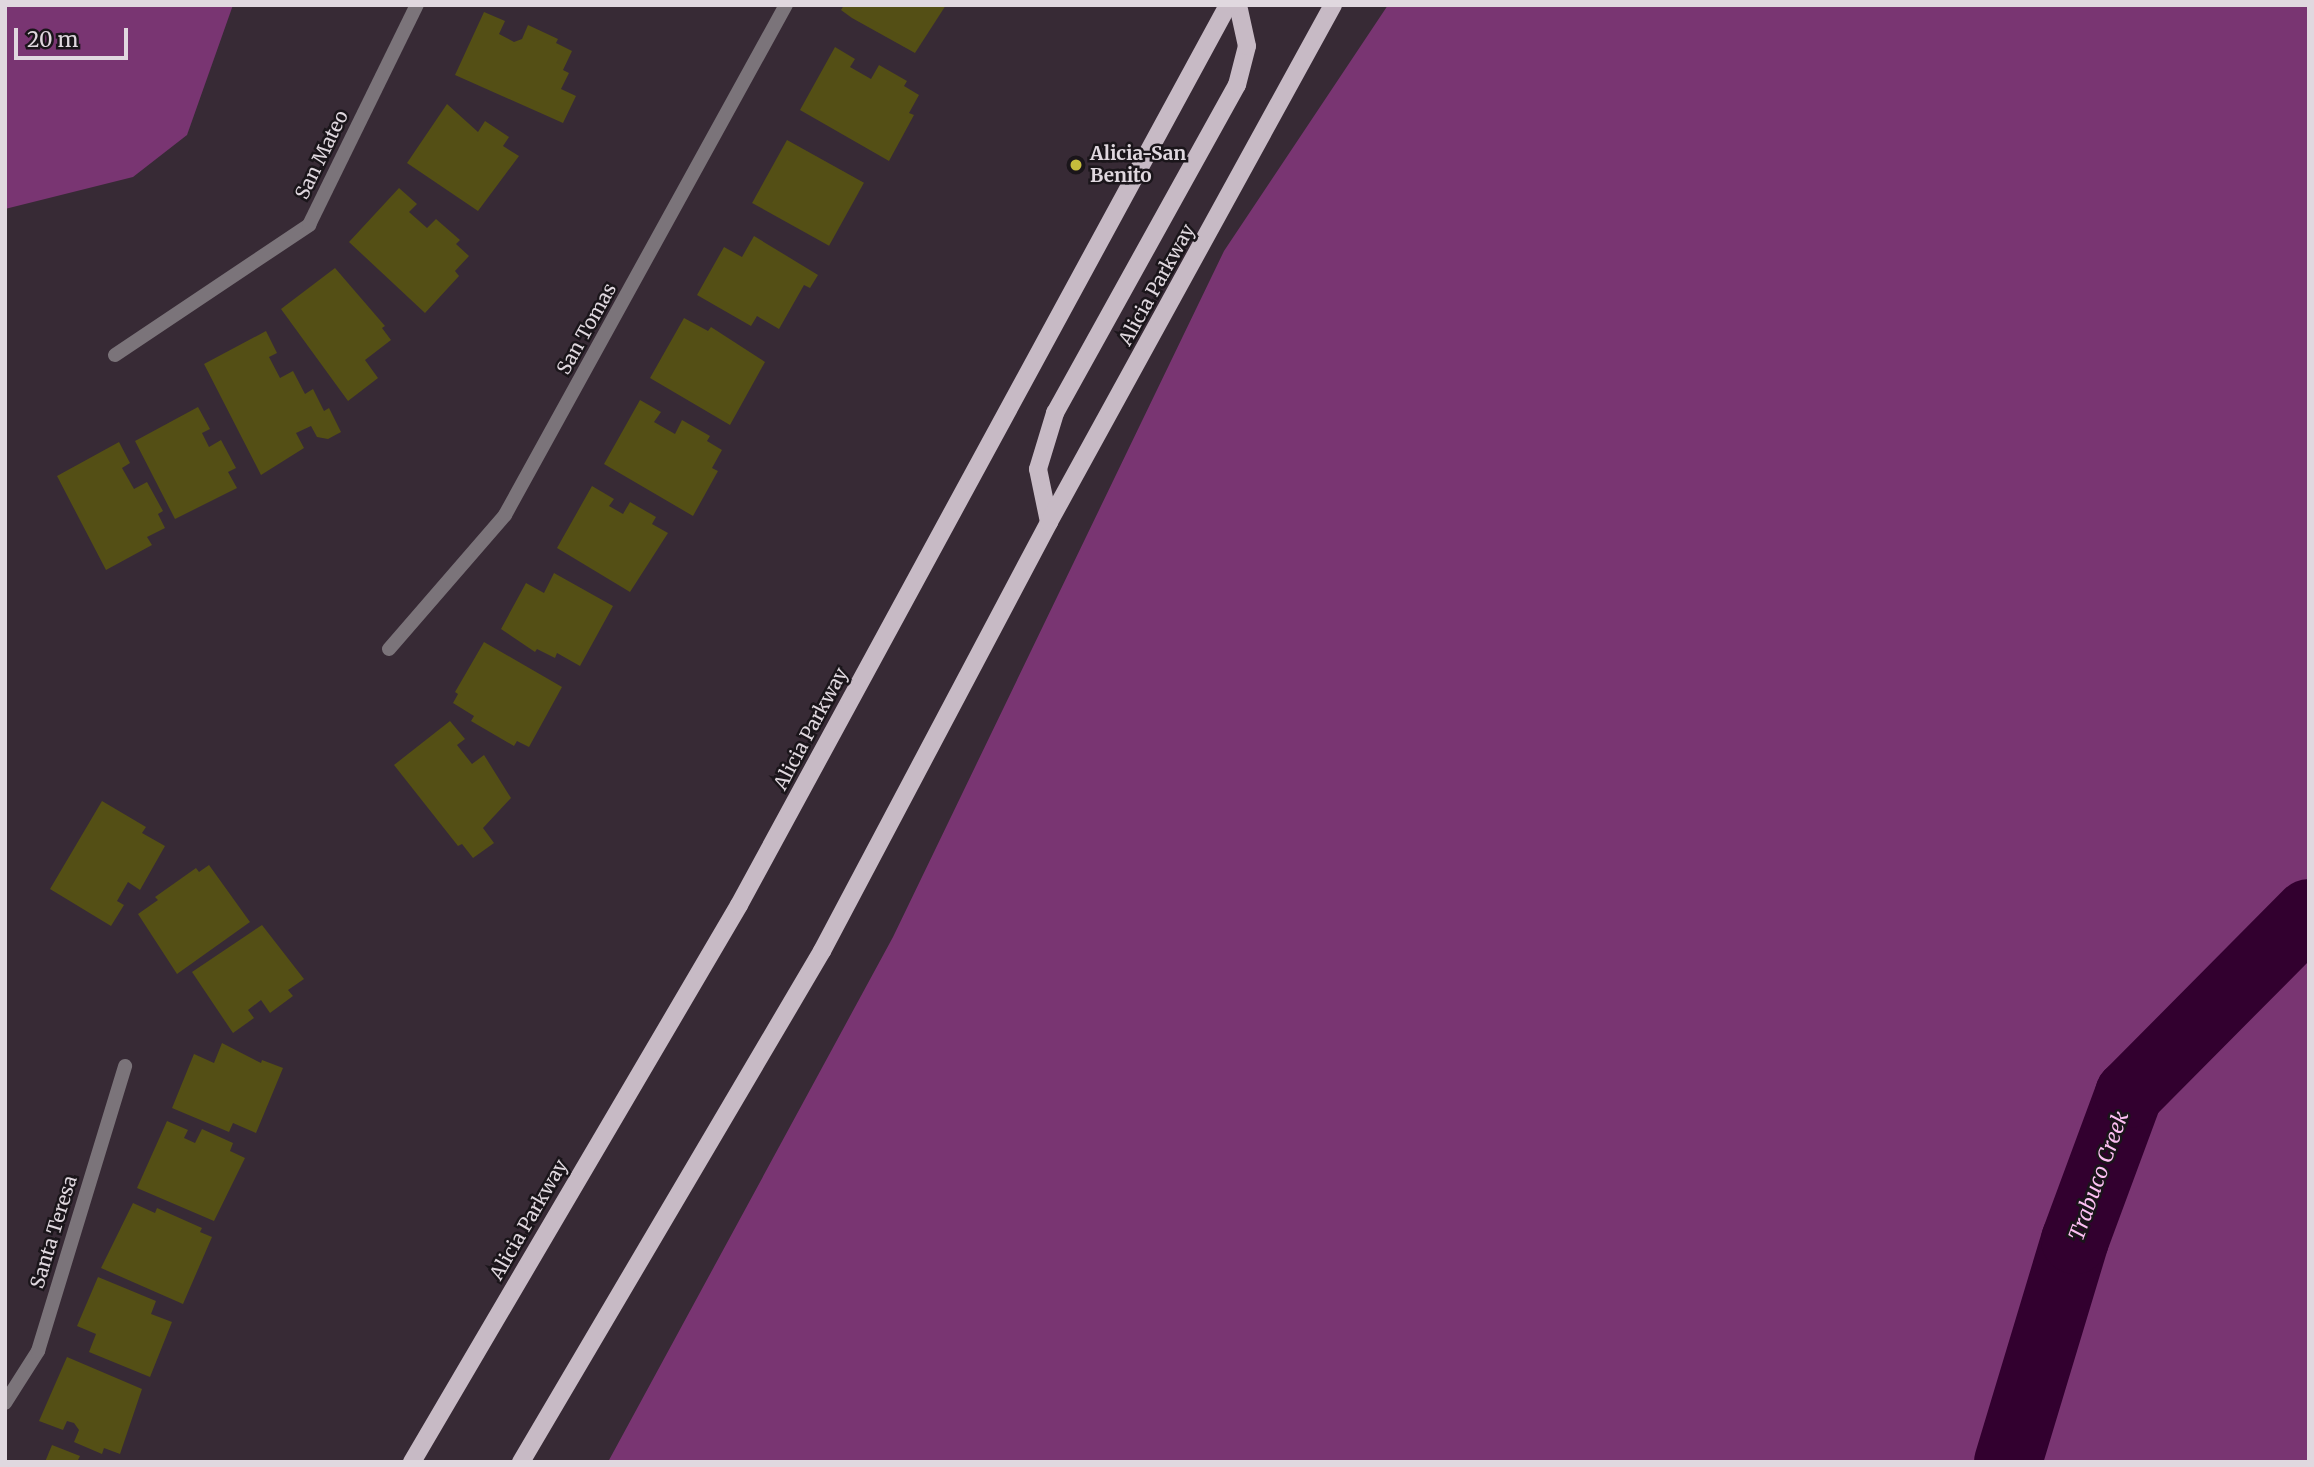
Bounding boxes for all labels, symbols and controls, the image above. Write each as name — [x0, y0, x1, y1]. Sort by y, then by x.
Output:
scale bar — [18, 14, 131, 58]
text: 20 m — [27, 26, 78, 53]
street label: San Mateo — [291, 107, 353, 203]
place label: Alicia-San Benito — [1090, 143, 1186, 187]
marker: Alicia-San Benito — [1068, 157, 1084, 173]
street label: Alicia Parkway — [1114, 220, 1200, 350]
street label: San Tomas — [553, 279, 621, 379]
street label: Alicia Parkway — [769, 664, 853, 794]
water label: Trabuco Creek — [2064, 1108, 2134, 1244]
street label: Alicia Parkway — [485, 1156, 573, 1284]
street label: Santa Teresa — [26, 1173, 82, 1291]

